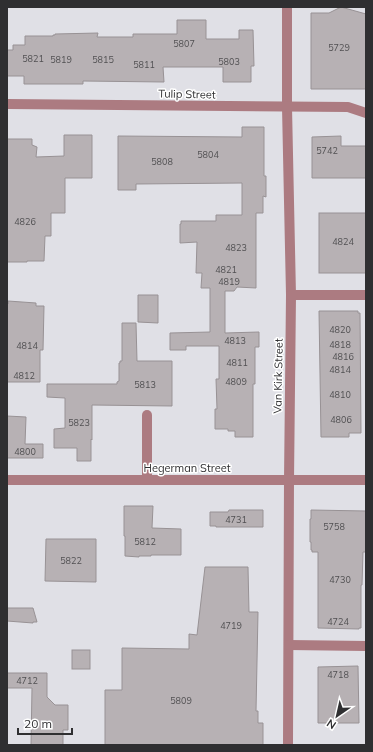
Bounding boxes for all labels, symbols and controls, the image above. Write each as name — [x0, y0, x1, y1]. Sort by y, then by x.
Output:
house number: 5807 — [173, 38, 195, 49]
house number: 5729 — [328, 42, 350, 53]
house number: 5821 — [22, 53, 44, 64]
house number: 5819 — [50, 54, 72, 65]
house number: 5815 — [92, 54, 114, 65]
house number: 5803 — [218, 56, 240, 67]
house number: 5811 — [133, 59, 155, 70]
street label: Tulip Street — [158, 87, 216, 102]
house number: 5742 — [316, 145, 338, 156]
house number: 5804 — [197, 149, 219, 160]
house number: 5808 — [151, 156, 173, 167]
house number: 4826 — [14, 216, 36, 227]
house number: 4824 — [332, 236, 354, 247]
house number: 4823 — [225, 242, 247, 253]
house number: 4821 — [215, 264, 237, 275]
house number: 4819 — [218, 276, 240, 287]
house number: 4820 — [329, 324, 351, 335]
house number: 4813 — [224, 335, 246, 346]
street label: Van Kirk Street — [270, 338, 286, 414]
house number: 4818 — [329, 339, 351, 350]
house number: 4814 — [16, 340, 38, 351]
house number: 4816 — [332, 351, 354, 362]
house number: 4811 — [226, 357, 248, 368]
house number: 4814 — [329, 364, 351, 375]
house number: 4812 — [13, 370, 35, 381]
house number: 4809 — [225, 376, 247, 387]
house number: 5813 — [134, 379, 156, 390]
house number: 4810 — [329, 389, 351, 400]
house number: 4806 — [330, 414, 352, 425]
house number: 5823 — [68, 417, 90, 428]
house number: 4800 — [14, 446, 36, 457]
street label: Hegerman Street — [143, 461, 231, 475]
house number: 4731 — [225, 514, 247, 525]
house number: 5758 — [323, 521, 345, 532]
house number: 5812 — [134, 536, 156, 547]
house number: 5822 — [60, 555, 82, 566]
house number: 4730 — [329, 574, 351, 585]
house number: 4724 — [327, 616, 349, 627]
house number: 4719 — [220, 620, 242, 631]
house number: 4718 — [327, 669, 349, 680]
house number: 4712 — [16, 675, 38, 686]
house number: 5809 — [170, 695, 192, 706]
north arrow — [317, 696, 357, 736]
scale bar — [18, 710, 72, 736]
text: 20 m — [24, 716, 52, 731]
text: N — [324, 716, 339, 732]

